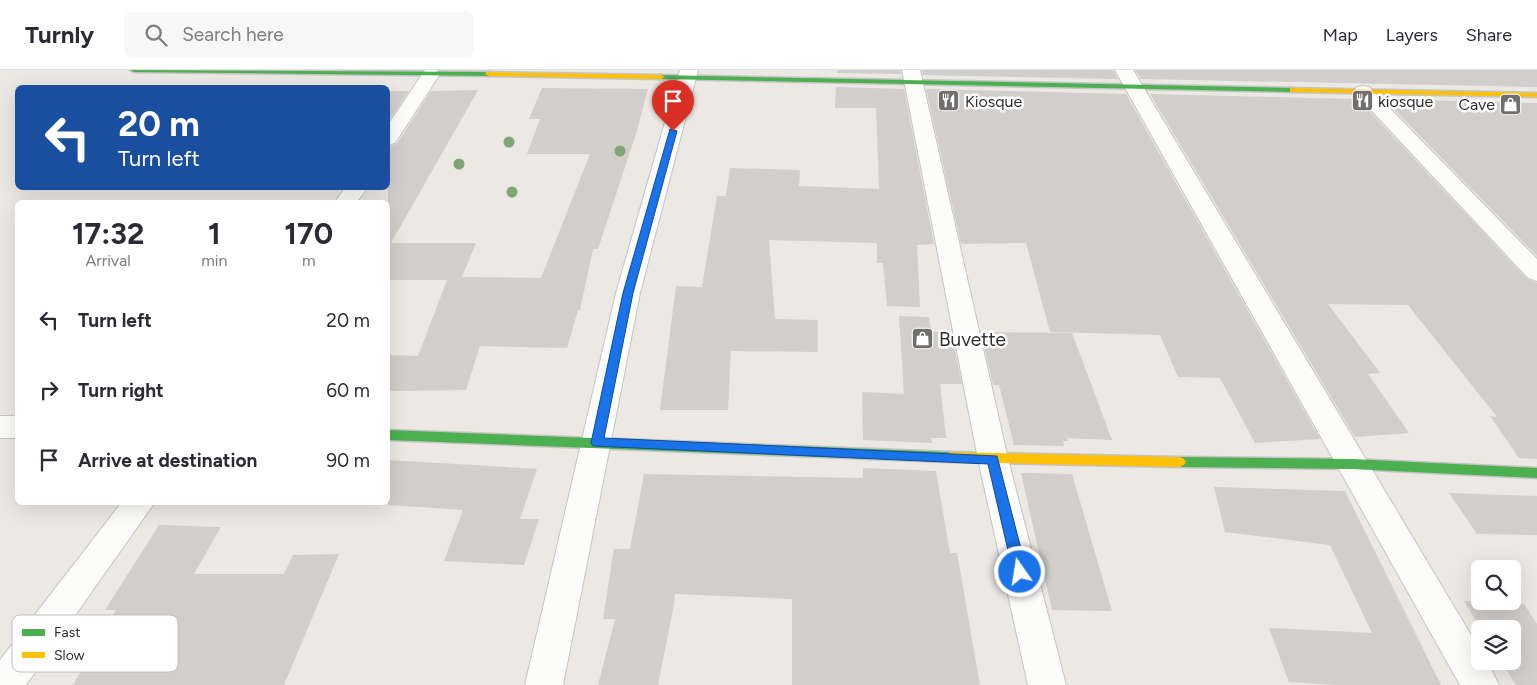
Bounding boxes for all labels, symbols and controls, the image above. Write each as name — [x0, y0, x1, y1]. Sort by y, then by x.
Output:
search box — [124, 12, 474, 57]
text: Turnly — [25, 20, 94, 49]
icon: search — [142, 21, 170, 49]
text: Search here — [182, 23, 284, 46]
text: Map — [1323, 24, 1358, 46]
text: Layers — [1386, 24, 1438, 46]
text: Share — [1466, 24, 1512, 46]
pin — [652, 80, 694, 131]
icon: arrive — [659, 87, 687, 115]
restaurant icon: Kiosque — [937, 89, 961, 113]
restaurant icon: kiosque — [1350, 89, 1374, 113]
place label: Kiosque — [965, 92, 1022, 111]
place label: kiosque — [1378, 92, 1433, 111]
shop icon: Cave — [1499, 92, 1523, 116]
place label: Cave — [1459, 95, 1495, 114]
text: 20 m — [118, 103, 200, 145]
icon: left — [35, 105, 100, 170]
text: Turn left — [118, 145, 200, 172]
text: 17:32 — [72, 215, 144, 252]
text: 1 — [208, 215, 221, 252]
text: 170 — [284, 215, 333, 252]
text: Arrival — [85, 251, 131, 270]
text: min — [201, 251, 227, 270]
text: m — [302, 251, 316, 270]
icon: left — [35, 306, 63, 334]
text: Turn left — [78, 309, 152, 332]
text: 20 m — [326, 309, 370, 332]
shop icon: Buvette — [911, 327, 935, 351]
place label: Buvette — [939, 328, 1006, 351]
icon: right — [35, 376, 63, 404]
text: Turn right — [78, 379, 164, 402]
text: 60 m — [326, 379, 370, 402]
icon: arrive — [35, 446, 63, 474]
text: Arrive at destination — [78, 449, 257, 472]
text: 90 m — [326, 449, 370, 472]
position arrow — [993, 545, 1045, 597]
map controls — [1471, 560, 1521, 670]
button: search — [1471, 560, 1521, 610]
legend — [12, 615, 178, 672]
button: layers — [1471, 620, 1521, 670]
text: Fast — [54, 624, 80, 641]
text: Slow — [54, 647, 85, 664]

